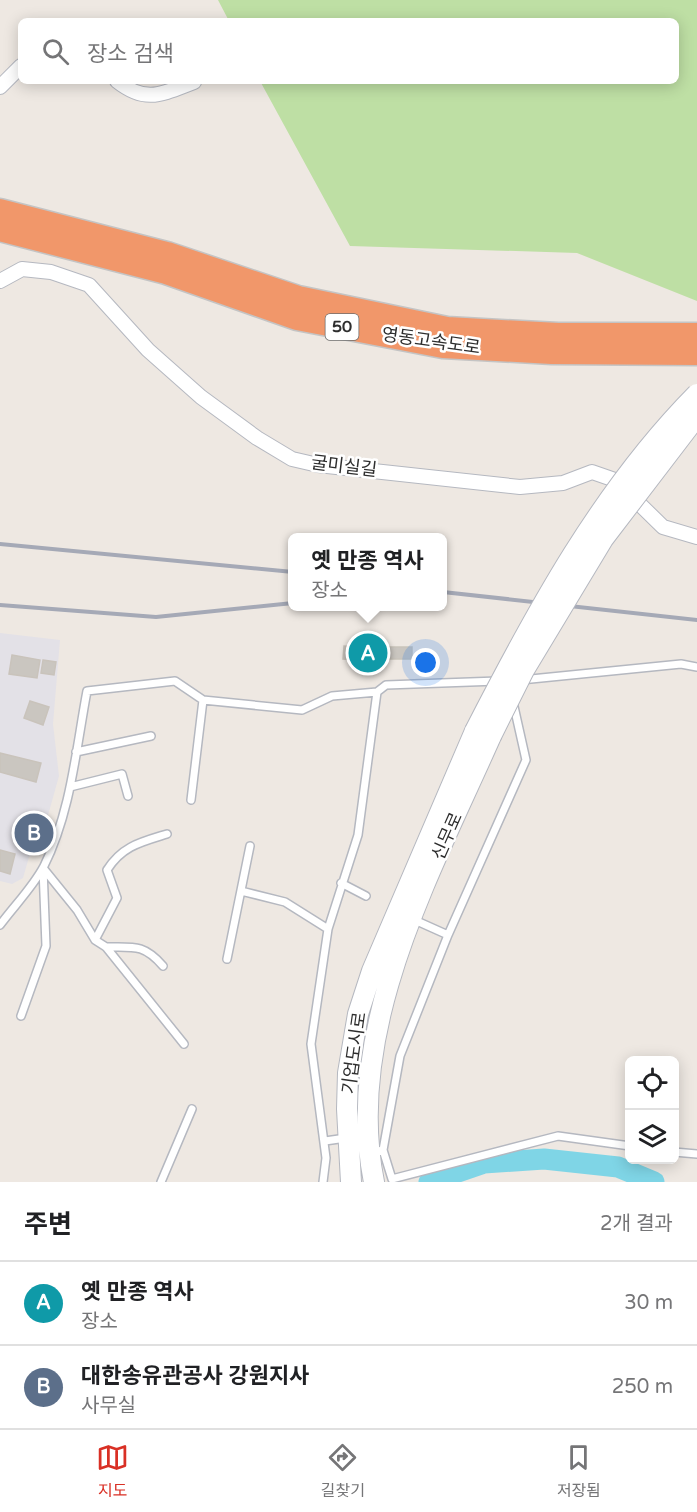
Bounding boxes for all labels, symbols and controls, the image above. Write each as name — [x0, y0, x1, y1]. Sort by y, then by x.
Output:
search box — [18, 18, 679, 84]
icon: search — [39, 35, 72, 68]
text: 장소 검색 — [87, 41, 174, 67]
road number: 50 — [326, 314, 358, 340]
street label: 영동고속도로 — [380, 323, 482, 359]
street label: 굴미실길 — [310, 451, 378, 481]
popup — [288, 533, 447, 611]
text: 옛 만종 역사 — [311, 548, 424, 574]
text: 장소 — [311, 579, 348, 603]
pin: A — [348, 630, 388, 676]
your location — [411, 648, 440, 677]
street label: 신무로 — [427, 809, 467, 863]
pin: B — [15, 810, 54, 856]
street label: 기업도시로 — [337, 1010, 371, 1096]
map controls — [625, 1056, 679, 1164]
button: locate — [625, 1056, 679, 1110]
button: layers — [625, 1110, 679, 1164]
text: 주변 — [24, 1209, 72, 1240]
text: 2개 결과 — [600, 1212, 673, 1236]
text: 옛 만종 역사 — [81, 1279, 194, 1305]
text: A — [36, 1291, 51, 1315]
text: 30 m — [624, 1291, 673, 1315]
text: 장소 — [81, 1310, 118, 1334]
text: 대한송유관공사 강원지사 — [81, 1363, 309, 1389]
text: B — [37, 1375, 50, 1399]
text: 250 m — [612, 1375, 673, 1399]
text: 사무실 — [81, 1394, 136, 1418]
tab: 지도 — [96, 1441, 129, 1501]
tab: 길찾기 — [321, 1441, 365, 1501]
tab: 저장됨 — [557, 1441, 601, 1501]

